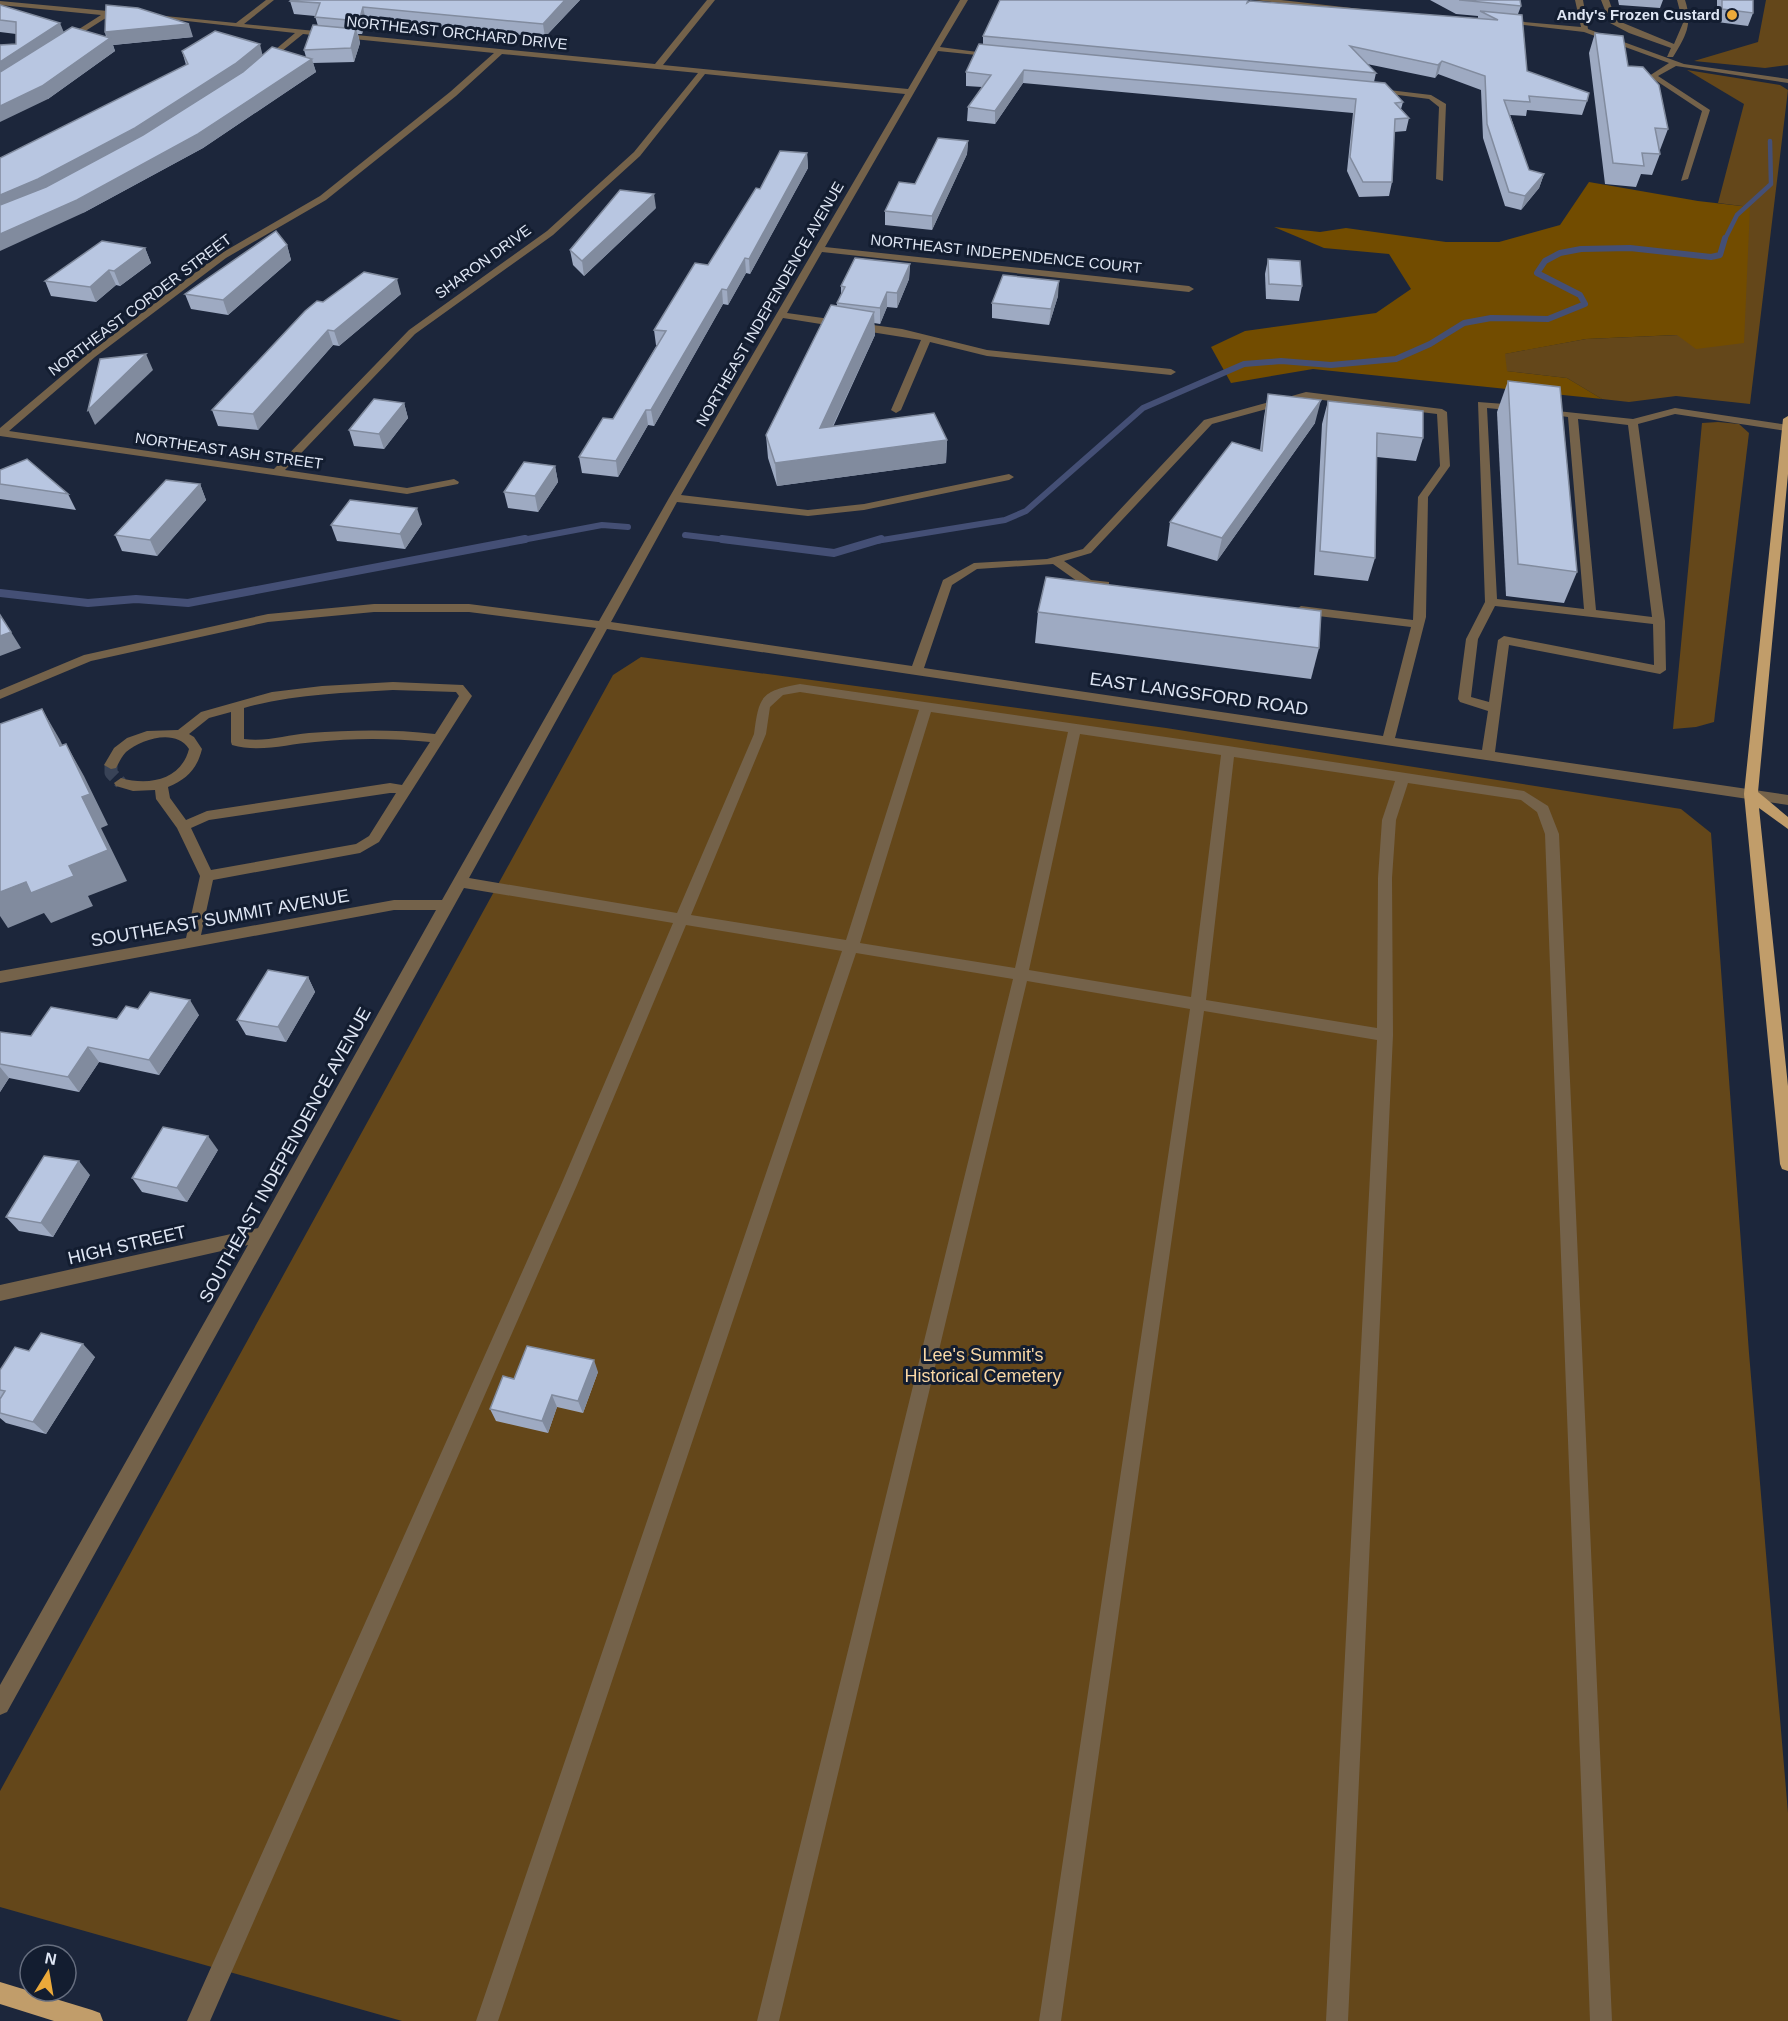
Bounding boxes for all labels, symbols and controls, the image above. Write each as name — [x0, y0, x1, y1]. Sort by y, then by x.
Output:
place label: Andy's Frozen Custard — [1556, 6, 1720, 23]
marker: Andy's Frozen Custard — [1725, 8, 1739, 22]
street label: NORTHEAST ORCHARD DRIVE — [346, 12, 568, 53]
street label: NORTHEAST INDEPENDENCE AVENUE — [692, 179, 847, 429]
street label: SHARON DRIVE — [432, 221, 534, 302]
street label: NORTHEAST CORDER STREET — [45, 230, 234, 379]
street label: NORTHEAST INDEPENDENCE COURT — [870, 231, 1142, 276]
street label: NORTHEAST ASH STREET — [134, 429, 324, 472]
street label: EAST LANGSFORD ROAD — [1088, 669, 1310, 719]
street label: SOUTHEAST SUMMIT AVENUE — [89, 885, 351, 951]
street label: SOUTHEAST INDEPENDENCE AVENUE — [195, 1004, 375, 1306]
street label: HIGH STREET — [66, 1222, 188, 1268]
park label: Lee's Summit's Historical Cemetery — [904, 1345, 1062, 1386]
north arrow — [18, 1943, 78, 2003]
text: N — [43, 1949, 58, 1968]

